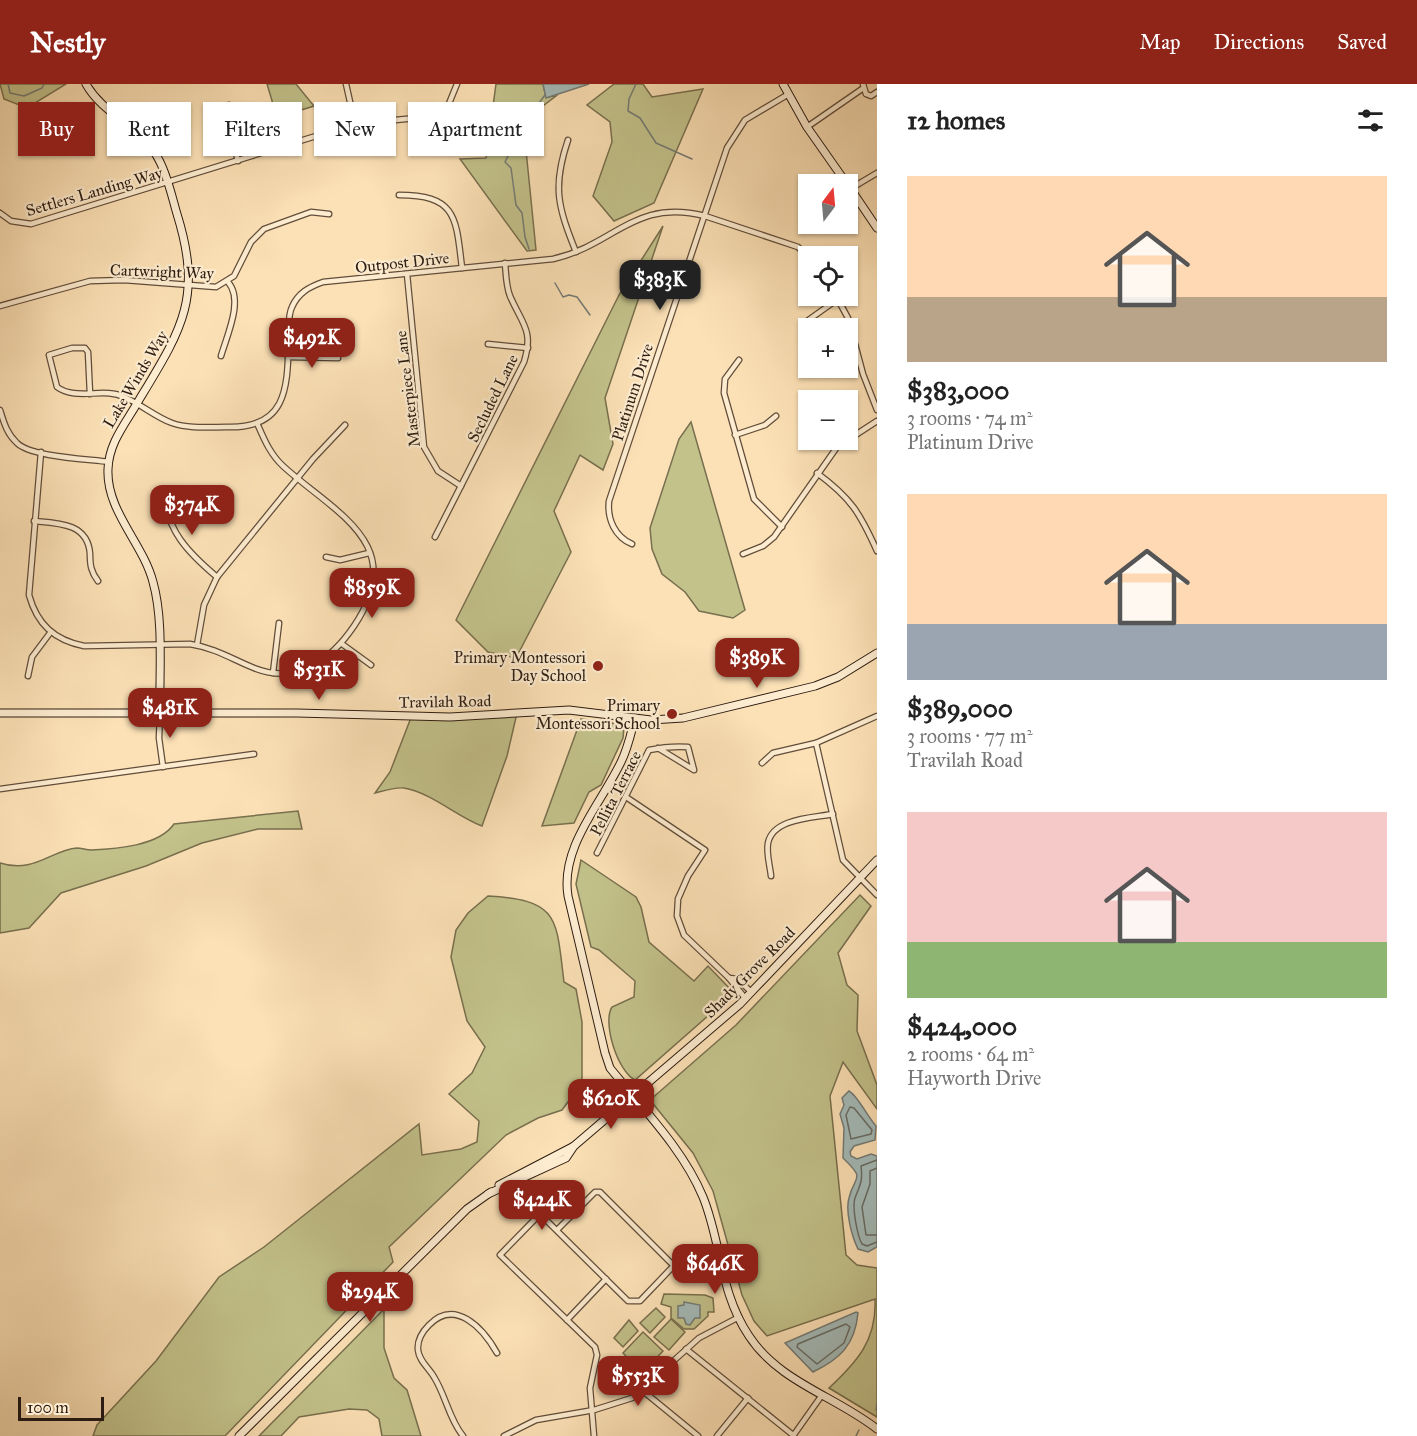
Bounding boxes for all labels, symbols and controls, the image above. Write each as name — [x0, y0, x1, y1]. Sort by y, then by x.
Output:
text: Nestly — [30, 25, 105, 60]
text: Map — [1140, 29, 1181, 55]
text: Directions — [1214, 29, 1304, 55]
text: Saved — [1337, 29, 1387, 55]
chip: Buy — [18, 102, 95, 156]
chip: Rent — [107, 102, 191, 156]
chip: Filters — [203, 102, 302, 156]
chip: New — [314, 102, 396, 156]
chip: Apartment — [408, 102, 544, 156]
text: 12 homes — [907, 104, 1005, 136]
icon: filters — [1354, 104, 1387, 137]
street label: Settlers Landing Way — [24, 163, 165, 221]
north arrow — [798, 174, 858, 234]
map controls — [798, 174, 858, 450]
icon: home — [1093, 215, 1201, 323]
button: locate — [798, 246, 858, 306]
street label: Outpost Drive — [354, 248, 450, 277]
street label: Cartwright Way — [110, 260, 215, 284]
pin: $383K — [618, 260, 702, 311]
text: $383K — [634, 267, 686, 291]
pin: $492K — [270, 318, 354, 369]
button: + — [798, 318, 858, 378]
text: $492K — [283, 325, 341, 349]
street label: Lake Winds Way — [99, 327, 172, 431]
street label: Masterpiece Lane — [391, 329, 424, 448]
street label: Platinum Drive — [608, 341, 657, 443]
street label: Secluded Lane — [463, 351, 522, 445]
text: $383,000 — [907, 374, 1009, 406]
button: − — [798, 390, 858, 450]
text: 3 rooms · 74 m² — [907, 406, 1032, 430]
text: Platinum Drive — [907, 430, 1034, 454]
pin: $374K — [150, 485, 234, 536]
text: $374K — [164, 492, 220, 516]
icon: home — [1093, 533, 1201, 641]
pin: $859K — [330, 568, 414, 619]
text: $859K — [344, 575, 400, 599]
pin: $389K — [715, 638, 799, 689]
text: $389K — [729, 645, 785, 669]
place label: Primary Montessori Day School — [454, 648, 587, 685]
pin: $531K — [277, 650, 361, 701]
text: $531K — [293, 657, 345, 681]
marker: Primary Montessori Day School — [591, 659, 605, 673]
pin: $481K — [128, 688, 212, 739]
street label: Travilah Road — [398, 691, 492, 712]
text: $389,000 — [907, 692, 1013, 724]
text: $481K — [142, 695, 198, 719]
place label: Primary Montessori School — [536, 696, 661, 733]
marker: Primary Montessori School — [665, 707, 679, 721]
text: 3 rooms · 77 m² — [907, 724, 1032, 748]
street label: Pellita Terrace — [586, 747, 645, 839]
text: Travilah Road — [907, 748, 1023, 772]
icon: home — [1093, 851, 1201, 959]
street label: Shady Grove Road — [700, 923, 799, 1022]
text: $424,000 — [907, 1010, 1017, 1042]
text: 2 rooms · 64 m² — [907, 1042, 1034, 1066]
text: Hayworth Drive — [907, 1066, 1041, 1090]
pin: $620K — [569, 1079, 653, 1130]
text: $620K — [582, 1086, 640, 1110]
pin: $424K — [500, 1180, 584, 1231]
text: $424K — [513, 1187, 571, 1211]
pin: $646K — [673, 1244, 757, 1295]
text: $646K — [686, 1251, 744, 1275]
pin: $294K — [328, 1272, 412, 1323]
text: $294K — [341, 1279, 399, 1303]
pin: $553K — [596, 1356, 680, 1407]
text: $553K — [612, 1363, 664, 1387]
scale bar — [18, 1394, 104, 1422]
text: 100 m — [27, 1398, 69, 1417]

